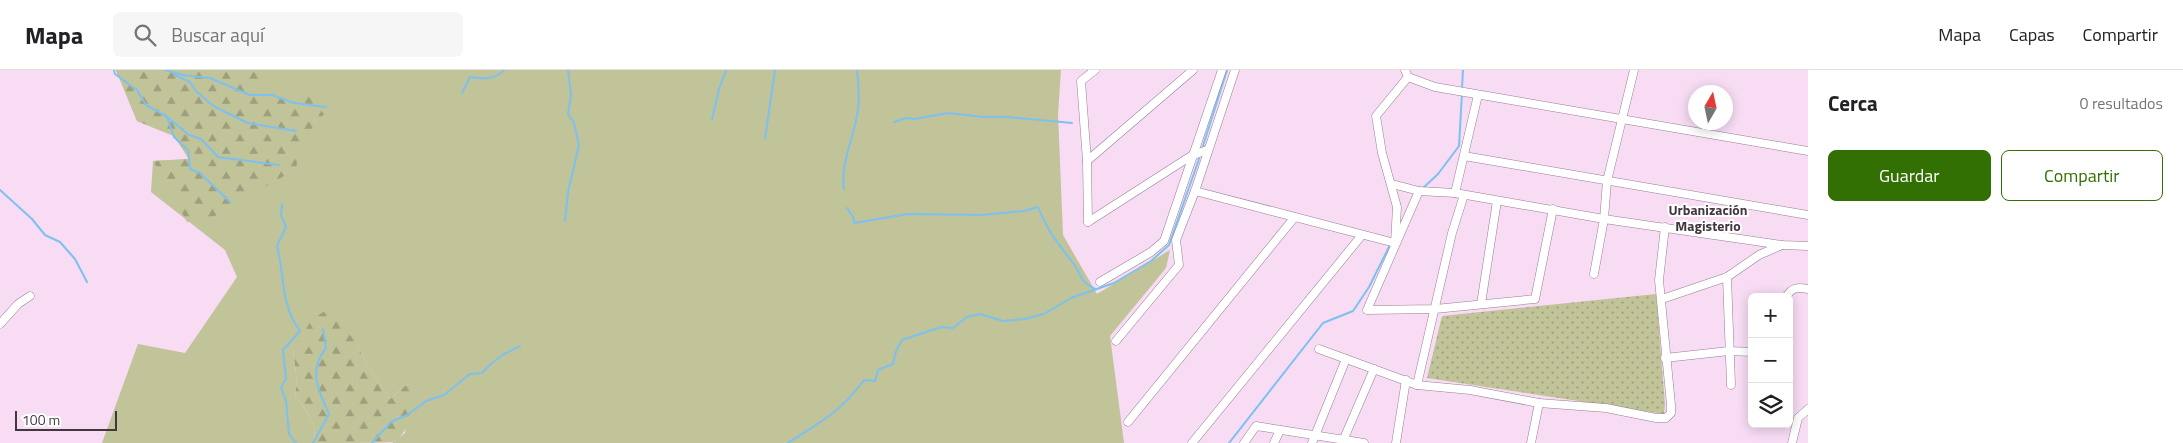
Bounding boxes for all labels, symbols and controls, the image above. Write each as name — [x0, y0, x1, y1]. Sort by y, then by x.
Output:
search box — [113, 12, 463, 57]
text: Mapa — [25, 17, 83, 53]
text: Buscar aquí — [171, 20, 264, 49]
icon: search — [131, 21, 159, 49]
text: Mapa — [1938, 21, 1981, 48]
text: Capas — [2009, 21, 2055, 48]
text: Compartir — [2083, 21, 2158, 48]
north arrow — [1688, 85, 1733, 130]
text: Cerca — [1828, 87, 1878, 119]
text: 0 resultados — [2079, 91, 2163, 115]
button: Guardar — [1828, 150, 1991, 201]
button: Compartir — [2001, 150, 2163, 201]
district label: Urbanización Magisterio — [1669, 199, 1747, 236]
map controls — [1748, 293, 1793, 428]
button: + — [1748, 293, 1793, 338]
button: − — [1748, 338, 1793, 383]
button: layers — [1748, 383, 1793, 428]
scale bar — [15, 408, 118, 431]
text: 100 m — [22, 409, 60, 430]

